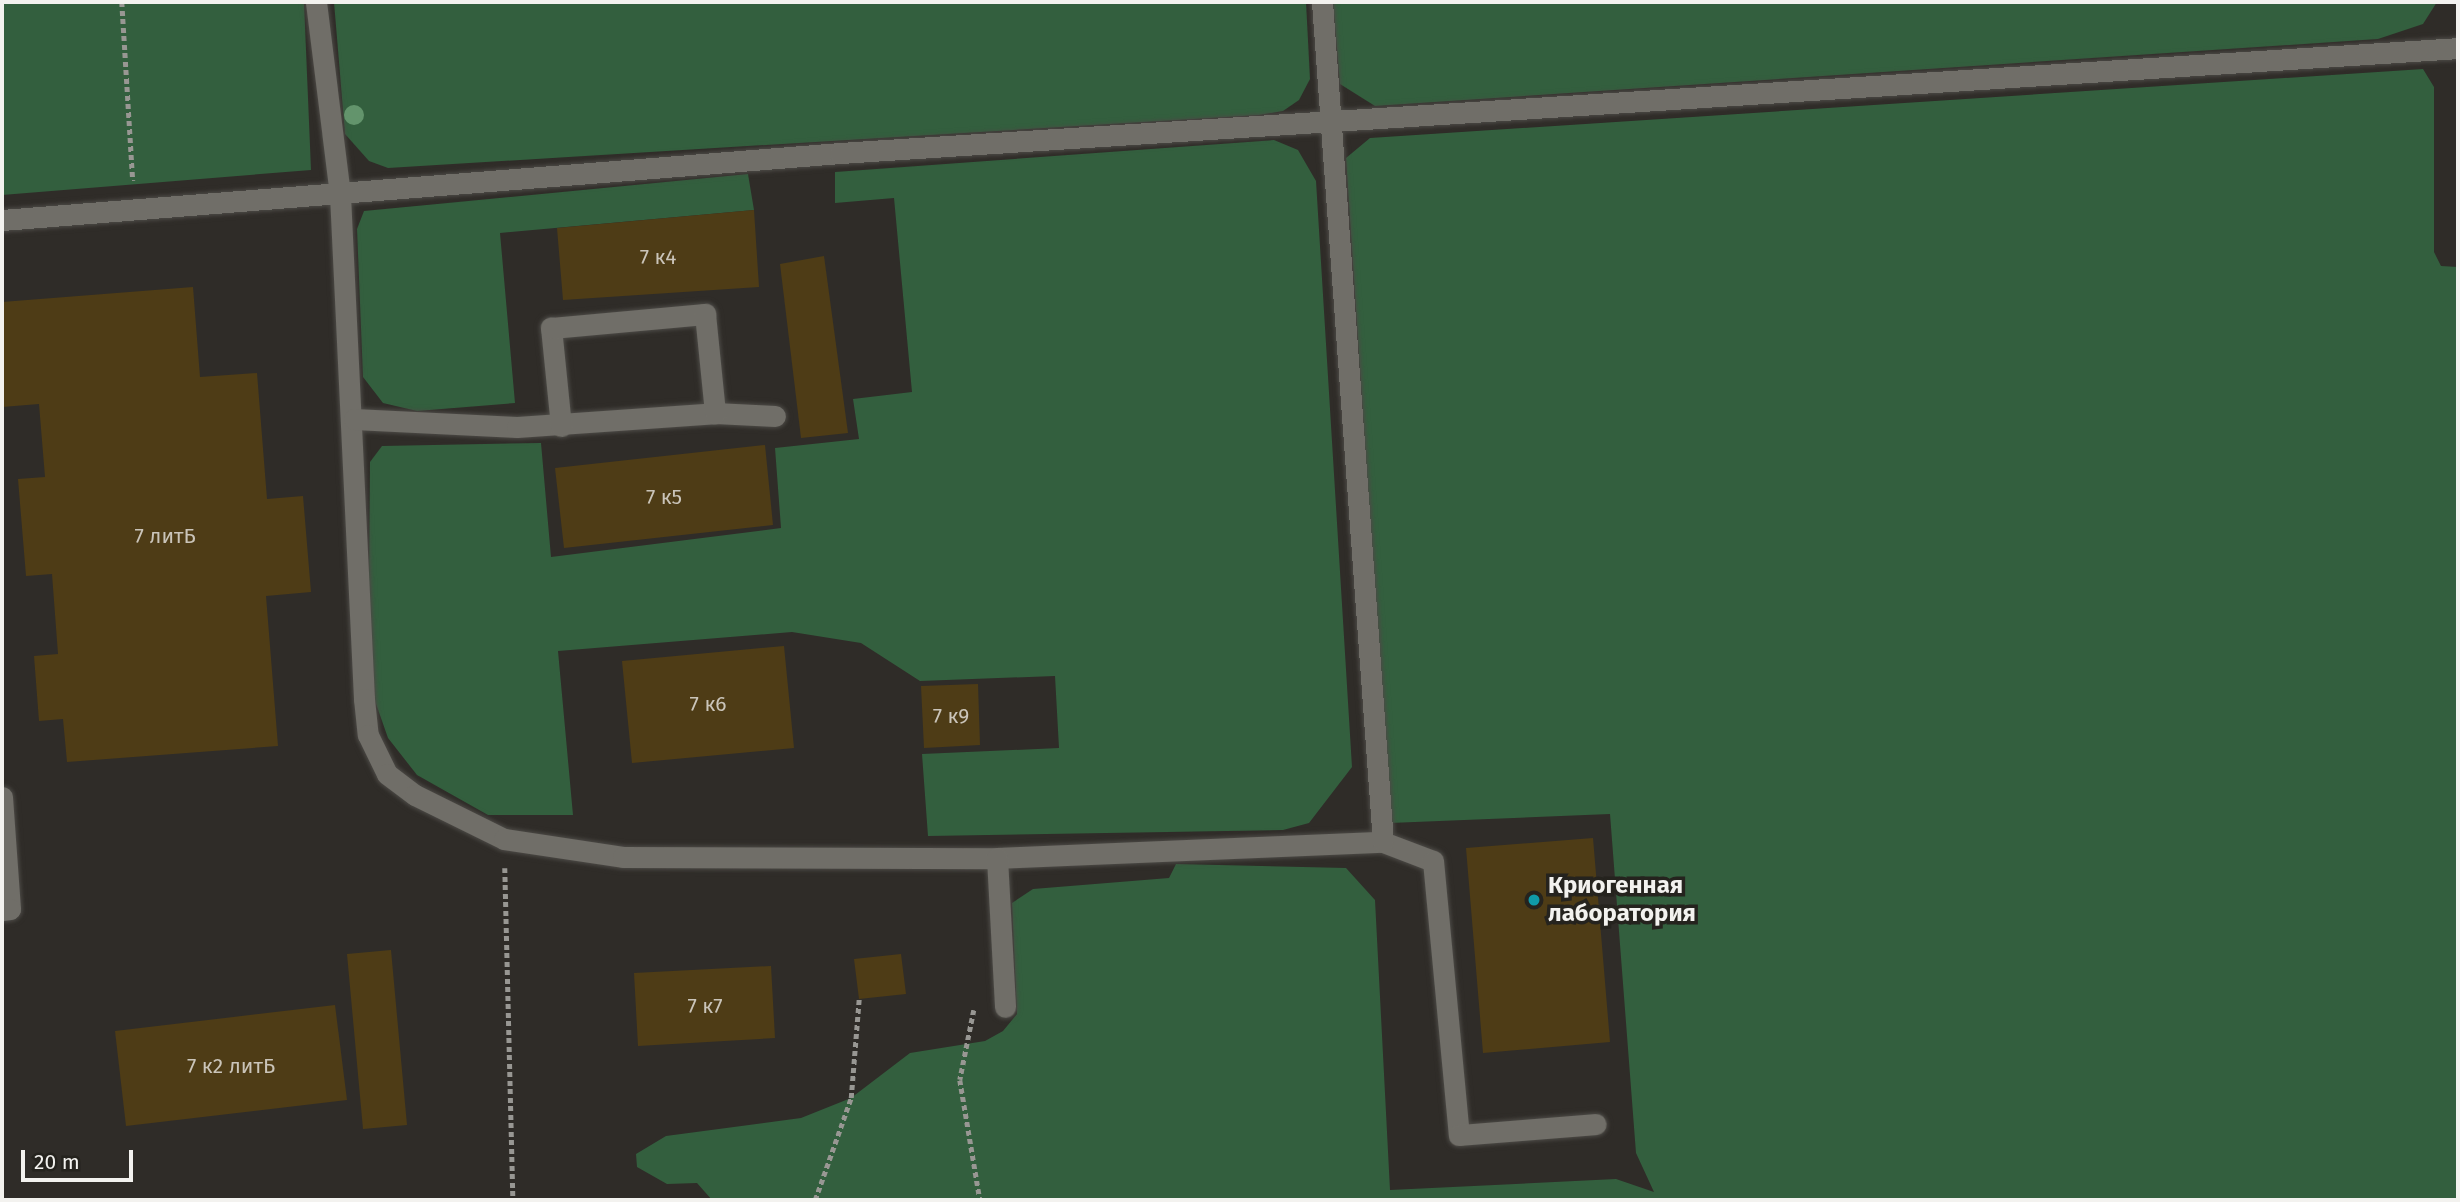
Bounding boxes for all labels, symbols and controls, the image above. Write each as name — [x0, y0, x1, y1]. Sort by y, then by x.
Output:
house number: 7 к4 — [640, 244, 676, 270]
house number: 7 к5 — [646, 484, 682, 510]
house number: 7 литБ — [134, 523, 196, 549]
house number: 7 к6 — [690, 691, 726, 717]
house number: 7 к9 — [933, 703, 969, 729]
place label: Криогенная лаборатория — [1548, 872, 1696, 928]
marker: Криогенная лаборатория — [1526, 892, 1542, 908]
house number: 7 к7 — [687, 993, 723, 1019]
house number: 7 к2 литБ — [187, 1053, 275, 1079]
scale bar — [24, 1136, 136, 1180]
text: 20 m — [34, 1149, 80, 1175]

